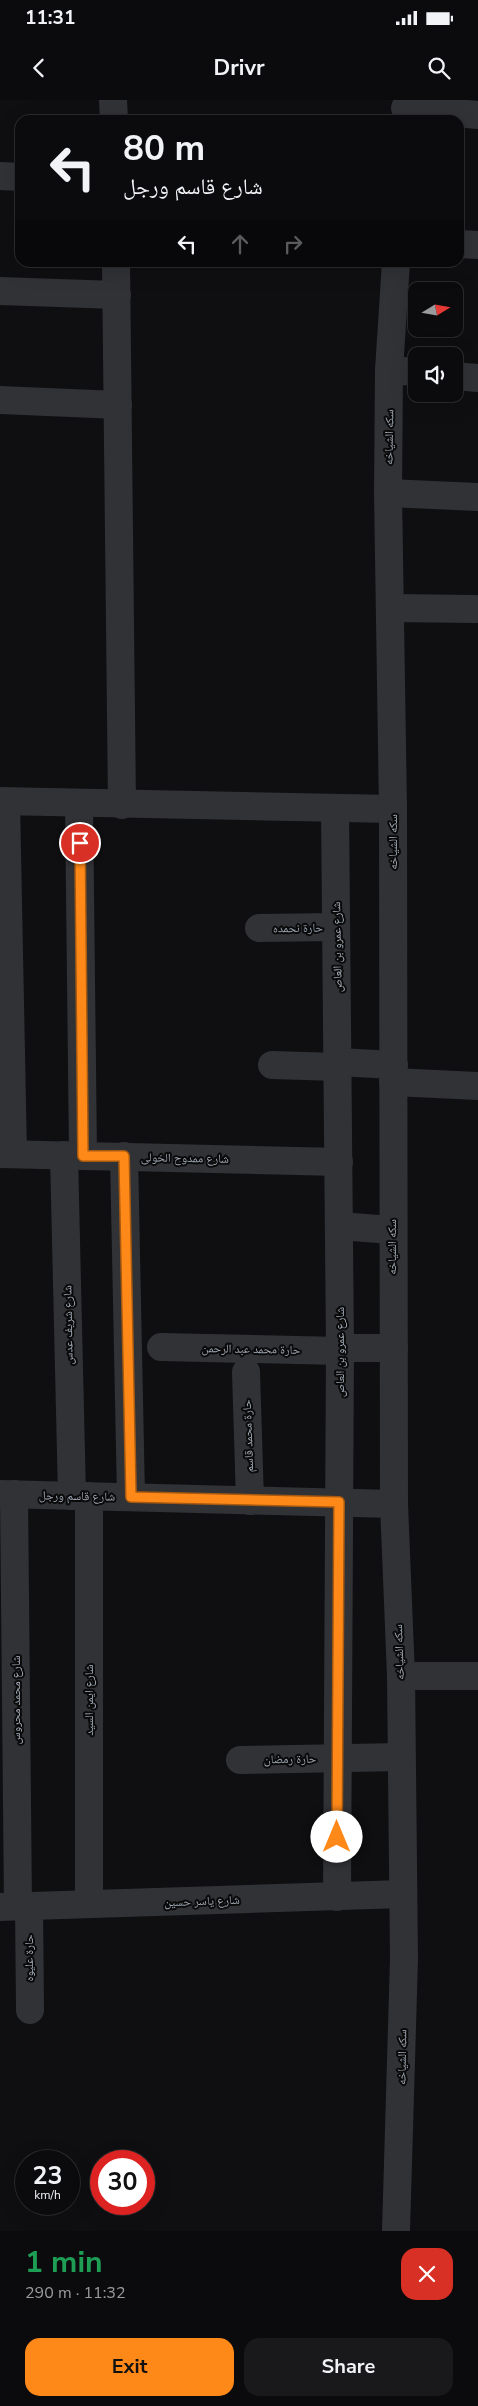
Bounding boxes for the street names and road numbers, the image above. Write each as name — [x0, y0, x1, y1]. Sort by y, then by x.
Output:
street label: سكه الشياخه — [381, 409, 397, 465]
street label: سكه الشياخه — [385, 814, 401, 870]
street label: شارع عمرو بن العاص — [328, 902, 346, 992]
street label: حارة نحمده — [273, 920, 324, 936]
street label: شارع ممدوح الخولى — [141, 1149, 229, 1167]
street label: سكه الشياخه — [384, 1219, 400, 1275]
street label: شارع شريف عدس — [59, 1285, 77, 1365]
street label: شارع عمرو بن العاص — [332, 1307, 348, 1397]
street label: حارة محمد عبد الرحمن — [202, 1340, 301, 1358]
street label: حارة محمد قاسم — [239, 1399, 257, 1473]
street label: شارع قاسم ورجل — [39, 1487, 115, 1505]
street label: سكه الشياخه — [390, 1624, 408, 1680]
street label: شارع محمد محروس — [8, 1655, 24, 1745]
street label: شارع ايمن السيد — [81, 1664, 97, 1736]
street label: حارة رمضان — [263, 1751, 317, 1767]
street label: شارع ياسر حسين — [164, 1892, 240, 1910]
street label: حارة عليوه — [21, 1934, 37, 1982]
street label: سكه الشياخه — [394, 2029, 410, 2085]

